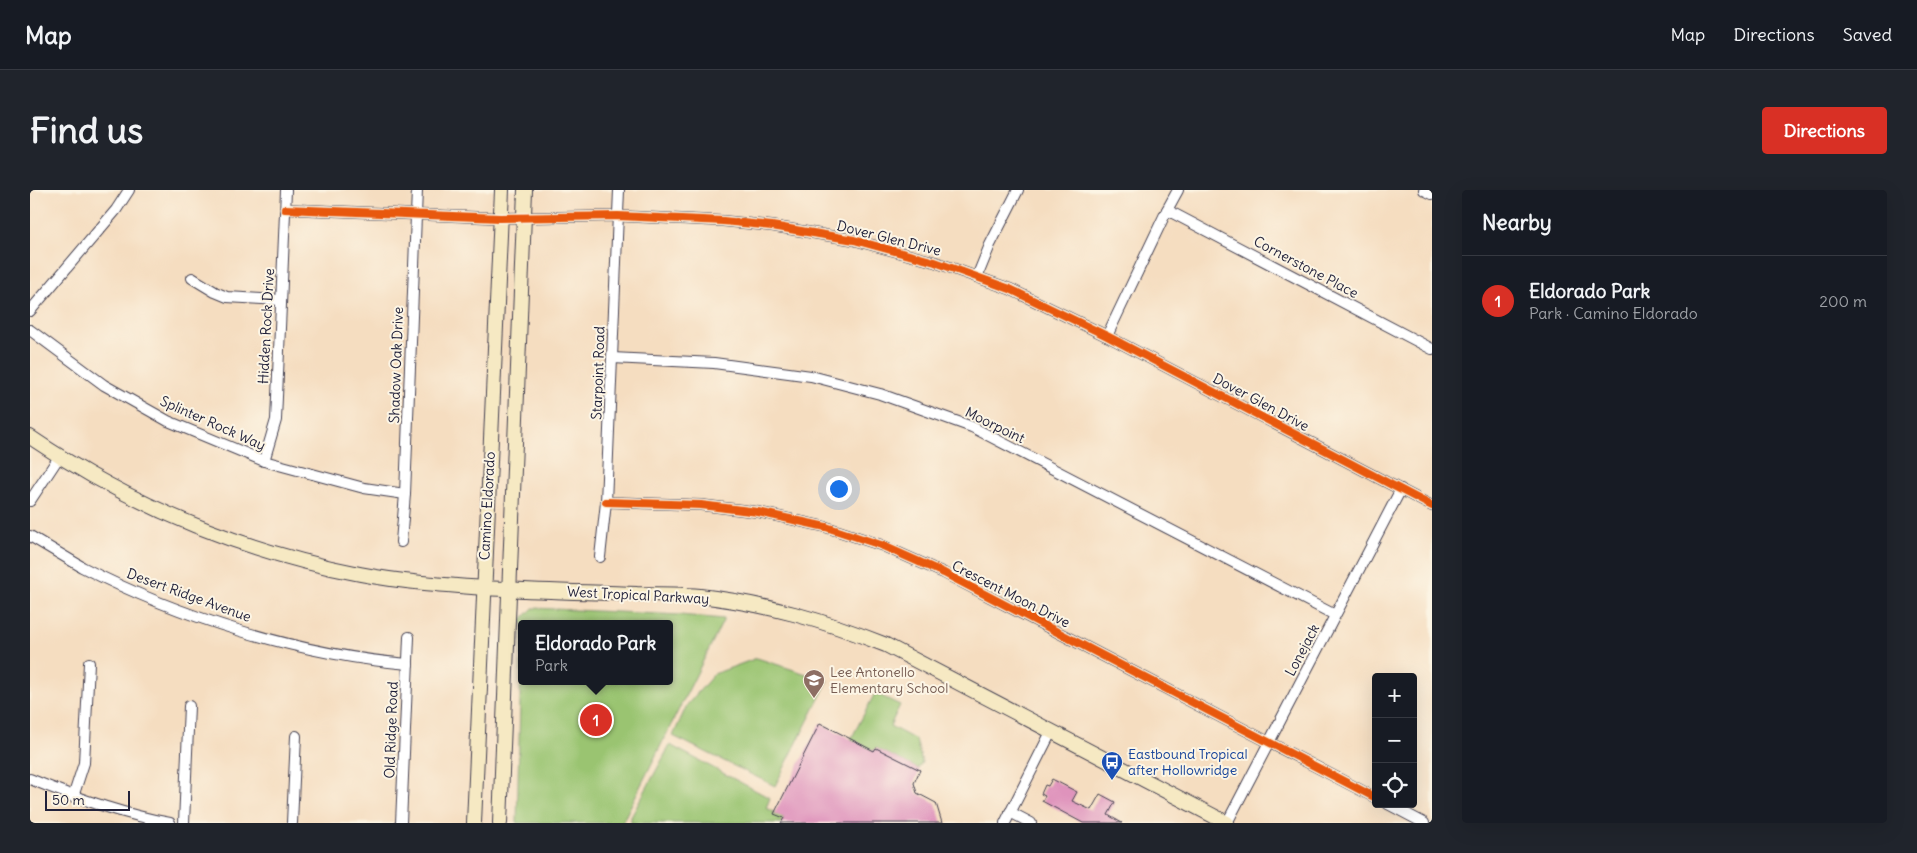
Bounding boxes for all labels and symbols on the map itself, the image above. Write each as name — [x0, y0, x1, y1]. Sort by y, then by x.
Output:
street label: Dover Glen Drive — [835, 216, 943, 260]
street label: Cornerstone Place — [1251, 232, 1361, 302]
street label: Hidden Rock Drive — [254, 268, 278, 384]
street label: Shadow Oak Drive — [385, 306, 407, 424]
street label: Starpoint Road — [587, 326, 609, 420]
street label: Dover Glen Drive — [1210, 369, 1312, 435]
street label: Splinter Rock Way — [157, 392, 269, 454]
street label: Moorpoint — [962, 403, 1028, 447]
street label: Camino Eldorado — [475, 451, 499, 561]
your location — [826, 476, 852, 502]
street label: Crescent Moon Drive — [949, 556, 1073, 632]
street label: Desert Ridge Avenue — [124, 564, 254, 626]
street label: West Tropical Parkway — [566, 582, 710, 608]
street label: Lonejack — [1281, 621, 1323, 679]
place label: Lee Antonello Elementary School — [830, 663, 948, 697]
school or university icon: Lee Antonello Elementary School — [802, 668, 826, 699]
street label: Old Ridge Road — [380, 681, 402, 779]
pin: 1 — [580, 701, 612, 739]
place label: Eastbound Tropical after Hollowridge — [1128, 745, 1248, 779]
bus stop icon: Eastbound Tropical after Hollowridge — [1100, 750, 1124, 781]
scale bar — [45, 788, 130, 811]

